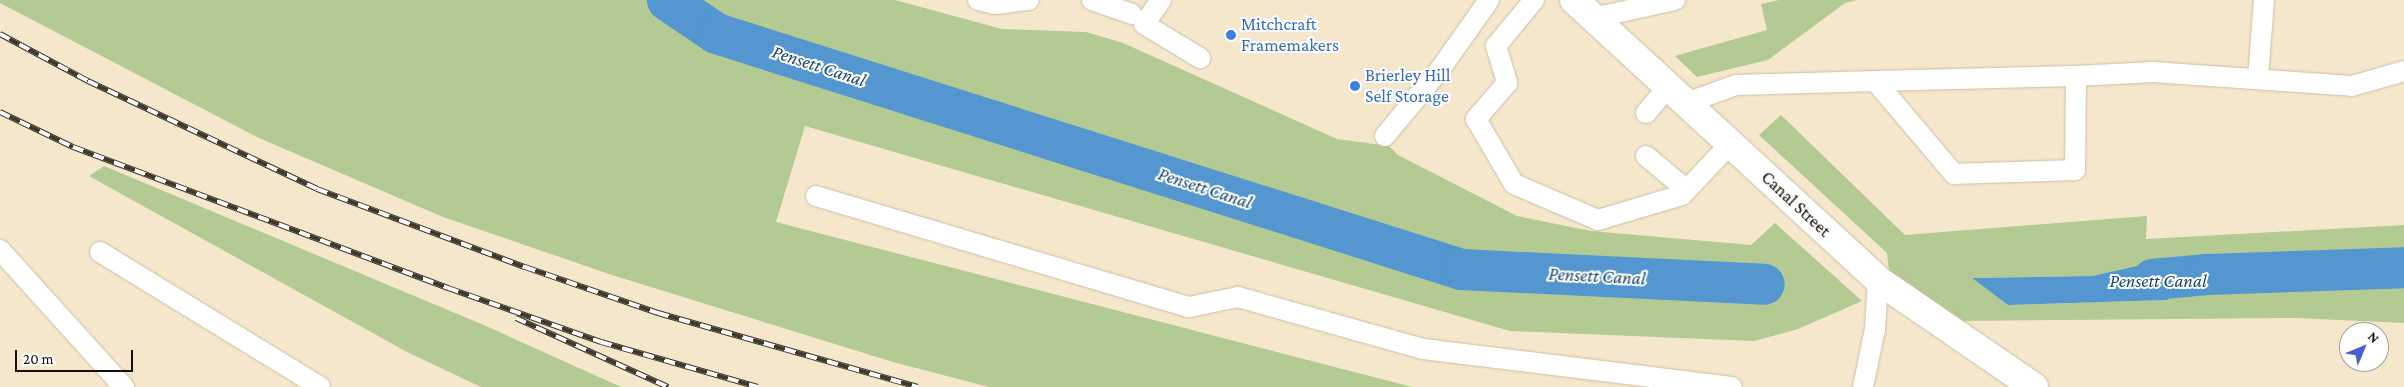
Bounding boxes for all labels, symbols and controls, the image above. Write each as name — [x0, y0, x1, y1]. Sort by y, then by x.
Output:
place label: Mitchcraft Framemakers — [1241, 14, 1339, 56]
marker: Mitchcraft Framemakers — [1225, 29, 1237, 41]
water label: Pensett Canal — [769, 40, 869, 92]
place label: Brierley Hill Self Storage — [1365, 65, 1450, 108]
marker: Brierley Hill Self Storage — [1349, 80, 1361, 92]
water label: Pensett Canal — [1155, 162, 1255, 214]
street label: Canal Street — [1757, 166, 1835, 242]
water label: Pensett Canal — [1548, 262, 1646, 290]
water label: Pensett Canal — [2109, 270, 2207, 292]
north arrow — [2339, 322, 2389, 372]
text: N — [2365, 328, 2383, 346]
scale bar — [18, 340, 135, 372]
text: 20 m — [23, 351, 54, 367]

